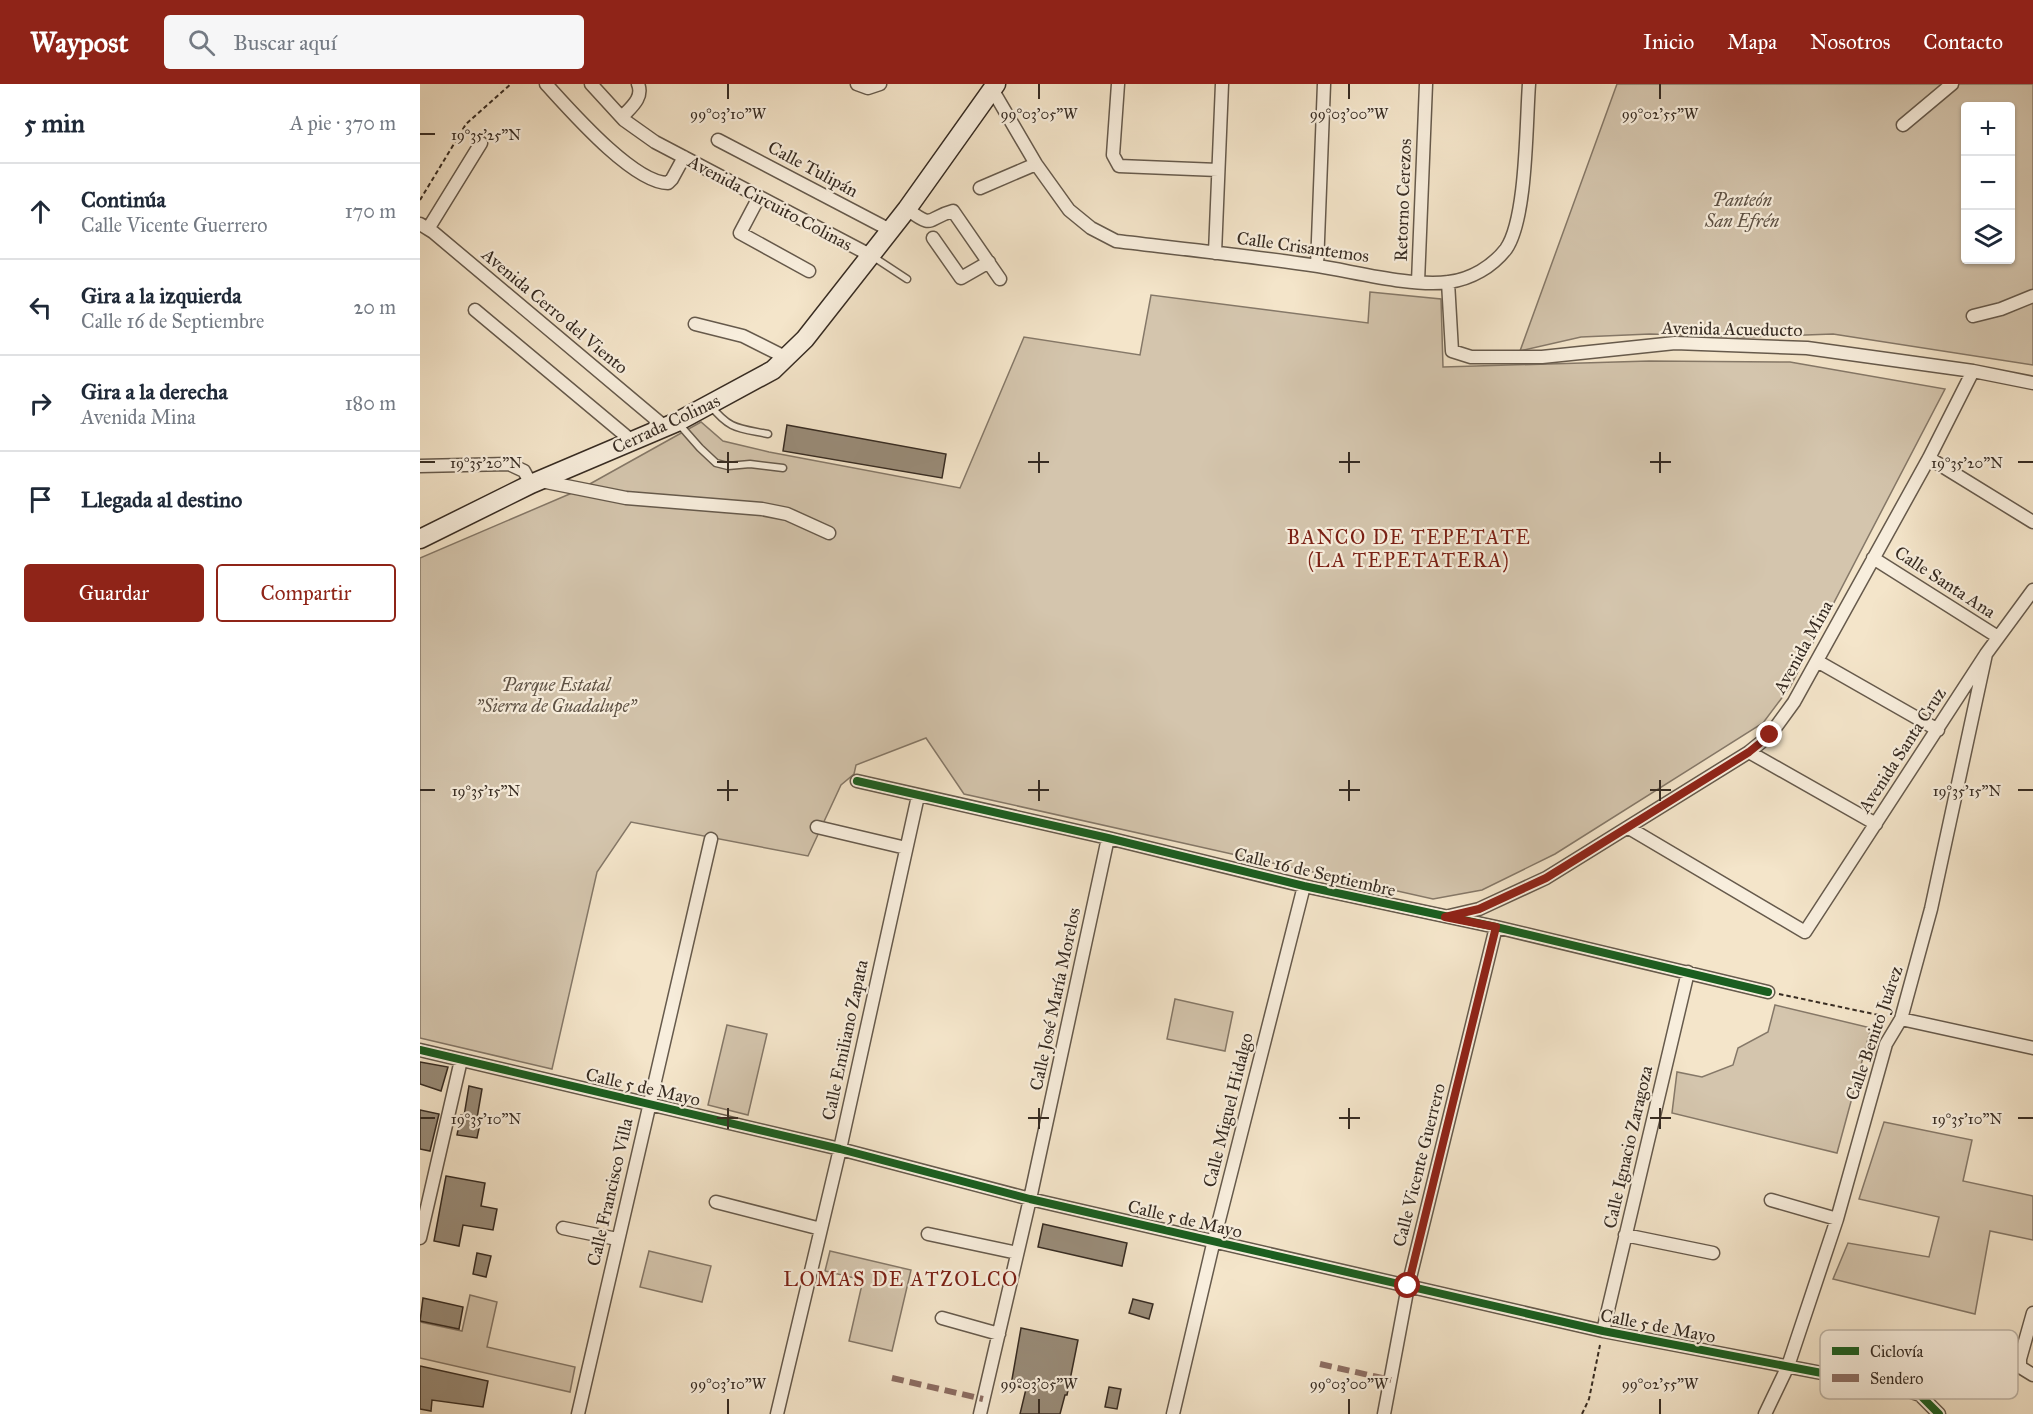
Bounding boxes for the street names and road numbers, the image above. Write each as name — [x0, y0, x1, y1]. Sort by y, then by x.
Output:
street label: Calle Tulipán — [764, 136, 862, 202]
street label: Retorno Cerezos — [1390, 138, 1416, 262]
street label: Avenida Circuito Colinas — [683, 150, 856, 256]
street label: Calle Crisantemos — [1235, 227, 1371, 267]
street label: Avenida Cerro del Viento — [477, 243, 633, 379]
street label: Avenida Acueducto — [1660, 317, 1803, 341]
street label: Cerrada Colinas — [609, 389, 723, 459]
street label: Calle Santa Ana — [1890, 541, 2000, 623]
street label: Avenida Mina — [1768, 596, 1838, 698]
street label: Avenida Santa Cruz — [1853, 683, 1951, 818]
street label: Calle 16 de Septiembre — [1232, 843, 1398, 901]
street label: Calle José María Morelos — [1025, 906, 1086, 1093]
street label: Calle Emiliano Zapata — [817, 957, 873, 1122]
street label: Calle Benito Juárez — [1841, 963, 1908, 1104]
street label: Calle Miguel Hidalgo — [1198, 1030, 1259, 1190]
street label: Calle 5 de Mayo — [584, 1063, 702, 1111]
street label: Calle Ignacio Zaragoza — [1599, 1063, 1659, 1231]
street label: Calle Vicente Guerrero — [1388, 1081, 1450, 1249]
street label: Calle Francisco Villa — [582, 1116, 638, 1268]
street label: Calle 5 de Mayo — [1126, 1195, 1244, 1243]
street label: Calle 5 de Mayo — [1598, 1304, 1718, 1348]

